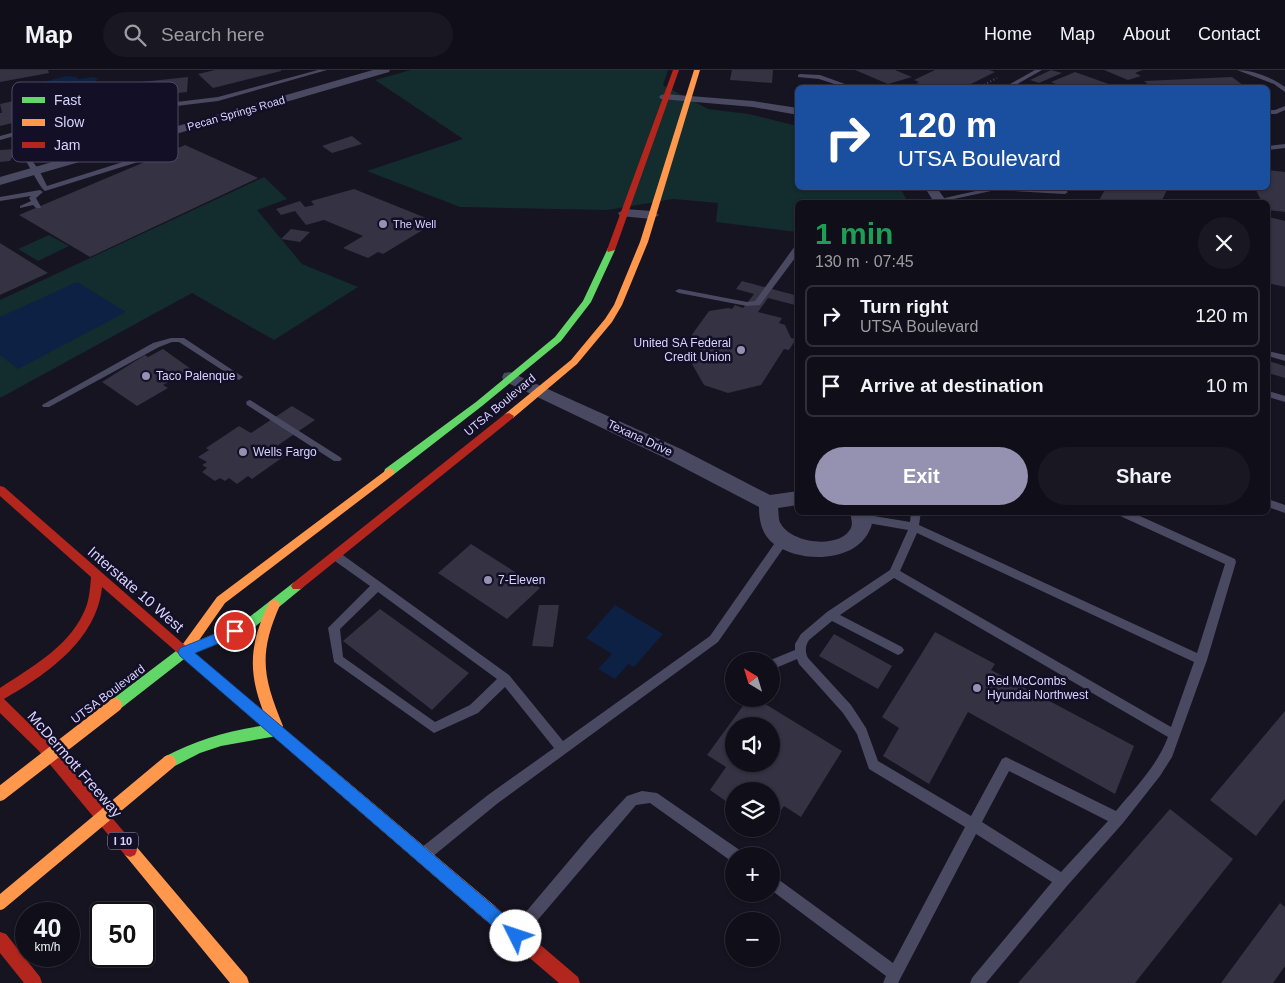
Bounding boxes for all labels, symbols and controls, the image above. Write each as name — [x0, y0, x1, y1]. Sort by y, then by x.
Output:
search box — [103, 12, 453, 57]
text: Map — [25, 21, 73, 48]
icon: search — [121, 21, 149, 49]
text: Search here — [161, 24, 265, 45]
text: Home — [984, 24, 1032, 44]
text: Map — [1060, 24, 1095, 44]
text: About — [1123, 24, 1170, 44]
text: Contact — [1198, 24, 1260, 44]
legend — [12, 82, 178, 162]
text: Fast — [54, 92, 81, 108]
street label: Pecan Springs Road — [186, 93, 286, 133]
icon: right — [815, 105, 880, 170]
text: 120 m — [898, 105, 997, 144]
text: Slow — [54, 114, 85, 130]
text: Jam — [54, 137, 80, 153]
text: UTSA Boulevard — [898, 146, 1061, 171]
text: 1 min — [815, 217, 893, 250]
button: close — [1198, 217, 1250, 269]
marker: The Well — [377, 218, 389, 230]
place label: The Well — [393, 218, 436, 230]
text: 130 m · 07:45 — [815, 253, 914, 270]
text: Turn right — [860, 296, 948, 317]
icon: right — [817, 302, 845, 330]
text: 120 m — [1195, 305, 1248, 326]
text: UTSA Boulevard — [860, 318, 978, 335]
place label: United SA Federal Credit Union — [634, 336, 731, 364]
marker: United SA Federal Credit Union — [735, 344, 747, 356]
place label: Taco Palenque — [156, 369, 236, 383]
marker: Taco Palenque — [140, 370, 152, 382]
street label: UTSA Boulevard — [462, 371, 538, 439]
icon: arrive — [817, 372, 845, 400]
text: Arrive at destination — [860, 375, 1044, 396]
text: 10 m — [1206, 375, 1248, 396]
street label: Texana Drive — [605, 417, 675, 459]
place label: Wells Fargo — [253, 445, 317, 459]
marker: Wells Fargo — [237, 446, 249, 458]
button: Exit — [815, 447, 1028, 505]
button: Share — [1038, 447, 1250, 505]
street label: Interstate 10 West — [85, 543, 188, 636]
place label: 7-Eleven — [498, 573, 545, 587]
marker: 7-Eleven — [482, 574, 494, 586]
pin — [214, 610, 256, 652]
icon: arrive — [221, 617, 249, 645]
north arrow — [725, 652, 780, 708]
map controls — [725, 652, 780, 967]
street label: UTSA Boulevard — [68, 662, 148, 726]
place label: Red McCombs Hyundai Northwest — [987, 674, 1089, 702]
marker: Red McCombs Hyundai Northwest — [971, 682, 983, 694]
street label: McDermott Freeway — [24, 707, 126, 821]
button: sound — [725, 717, 780, 772]
button: layers — [725, 782, 780, 837]
road number: I 10 — [108, 832, 138, 849]
button: + — [725, 847, 780, 902]
speed limit sign: 50 — [90, 902, 155, 967]
position arrow — [489, 909, 541, 961]
button: − — [725, 912, 780, 967]
text: 40 — [34, 914, 61, 942]
text: km/h — [34, 940, 61, 954]

